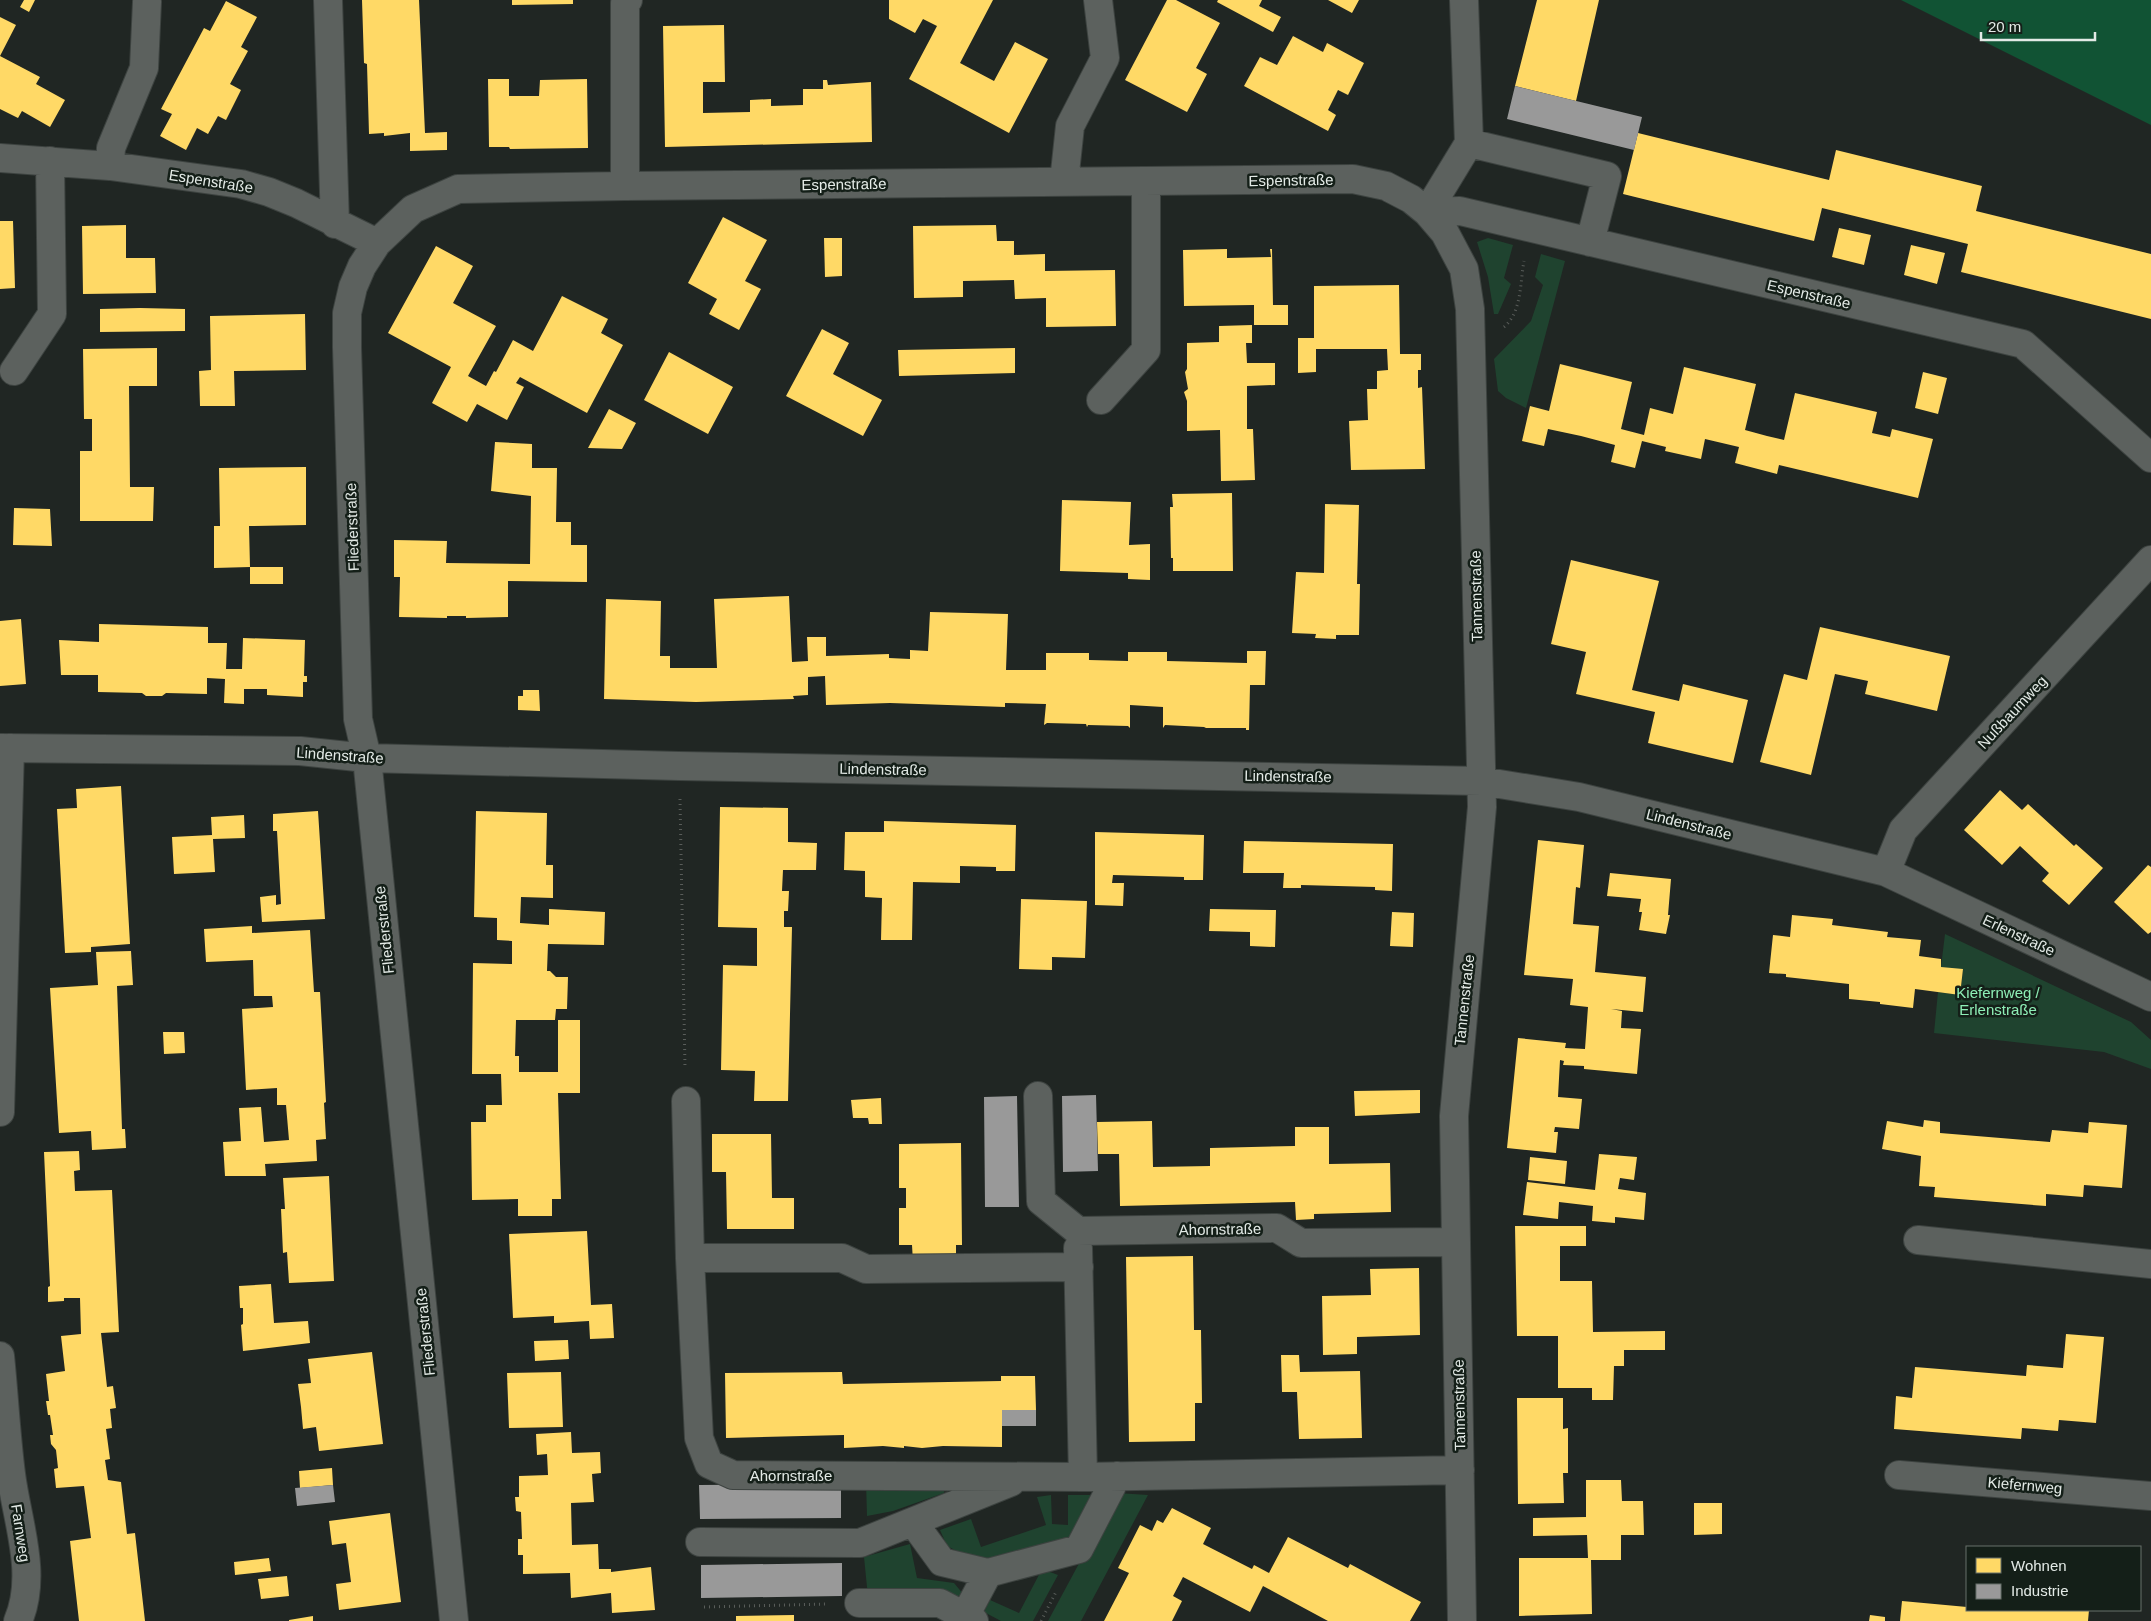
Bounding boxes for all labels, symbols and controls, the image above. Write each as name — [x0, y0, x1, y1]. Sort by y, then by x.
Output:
scale bar — [1981, 10, 2095, 42]
text: 20 m — [1988, 18, 2021, 35]
street label: Espenstraße — [168, 166, 254, 196]
street label: Espenstraße — [1248, 171, 1334, 189]
street label: Espenstraße — [801, 175, 887, 193]
street label: Espenstraße — [1766, 276, 1852, 312]
street label: Fliederstraße — [342, 483, 362, 571]
street label: Tannenstraße — [1467, 550, 1485, 642]
street label: Nußbaumweg — [1974, 672, 2050, 752]
street label: Lindenstraße — [296, 743, 384, 767]
street label: Lindenstraße — [839, 760, 927, 778]
street label: Lindenstraße — [1244, 767, 1332, 785]
street label: Lindenstraße — [1644, 805, 1734, 843]
street label: Fliederstraße — [371, 885, 397, 975]
street label: Erlenstraße — [1980, 911, 2058, 959]
street label: Tannenstraße — [1451, 953, 1477, 1047]
park label: Kiefernweg / Erlenstraße — [1956, 984, 2041, 1018]
street label: Ahornstraße — [1179, 1220, 1261, 1238]
street label: Fliederstraße — [412, 1287, 438, 1377]
street label: Tannenstraße — [1450, 1359, 1468, 1451]
street label: Ahornstraße — [750, 1467, 832, 1484]
street label: Kiefernweg — [1987, 1473, 2063, 1497]
street label: Farnweg — [8, 1503, 34, 1563]
legend — [1966, 1546, 2141, 1611]
text: Wohnen — [2011, 1557, 2067, 1574]
text: Industrie — [2011, 1582, 2069, 1599]

